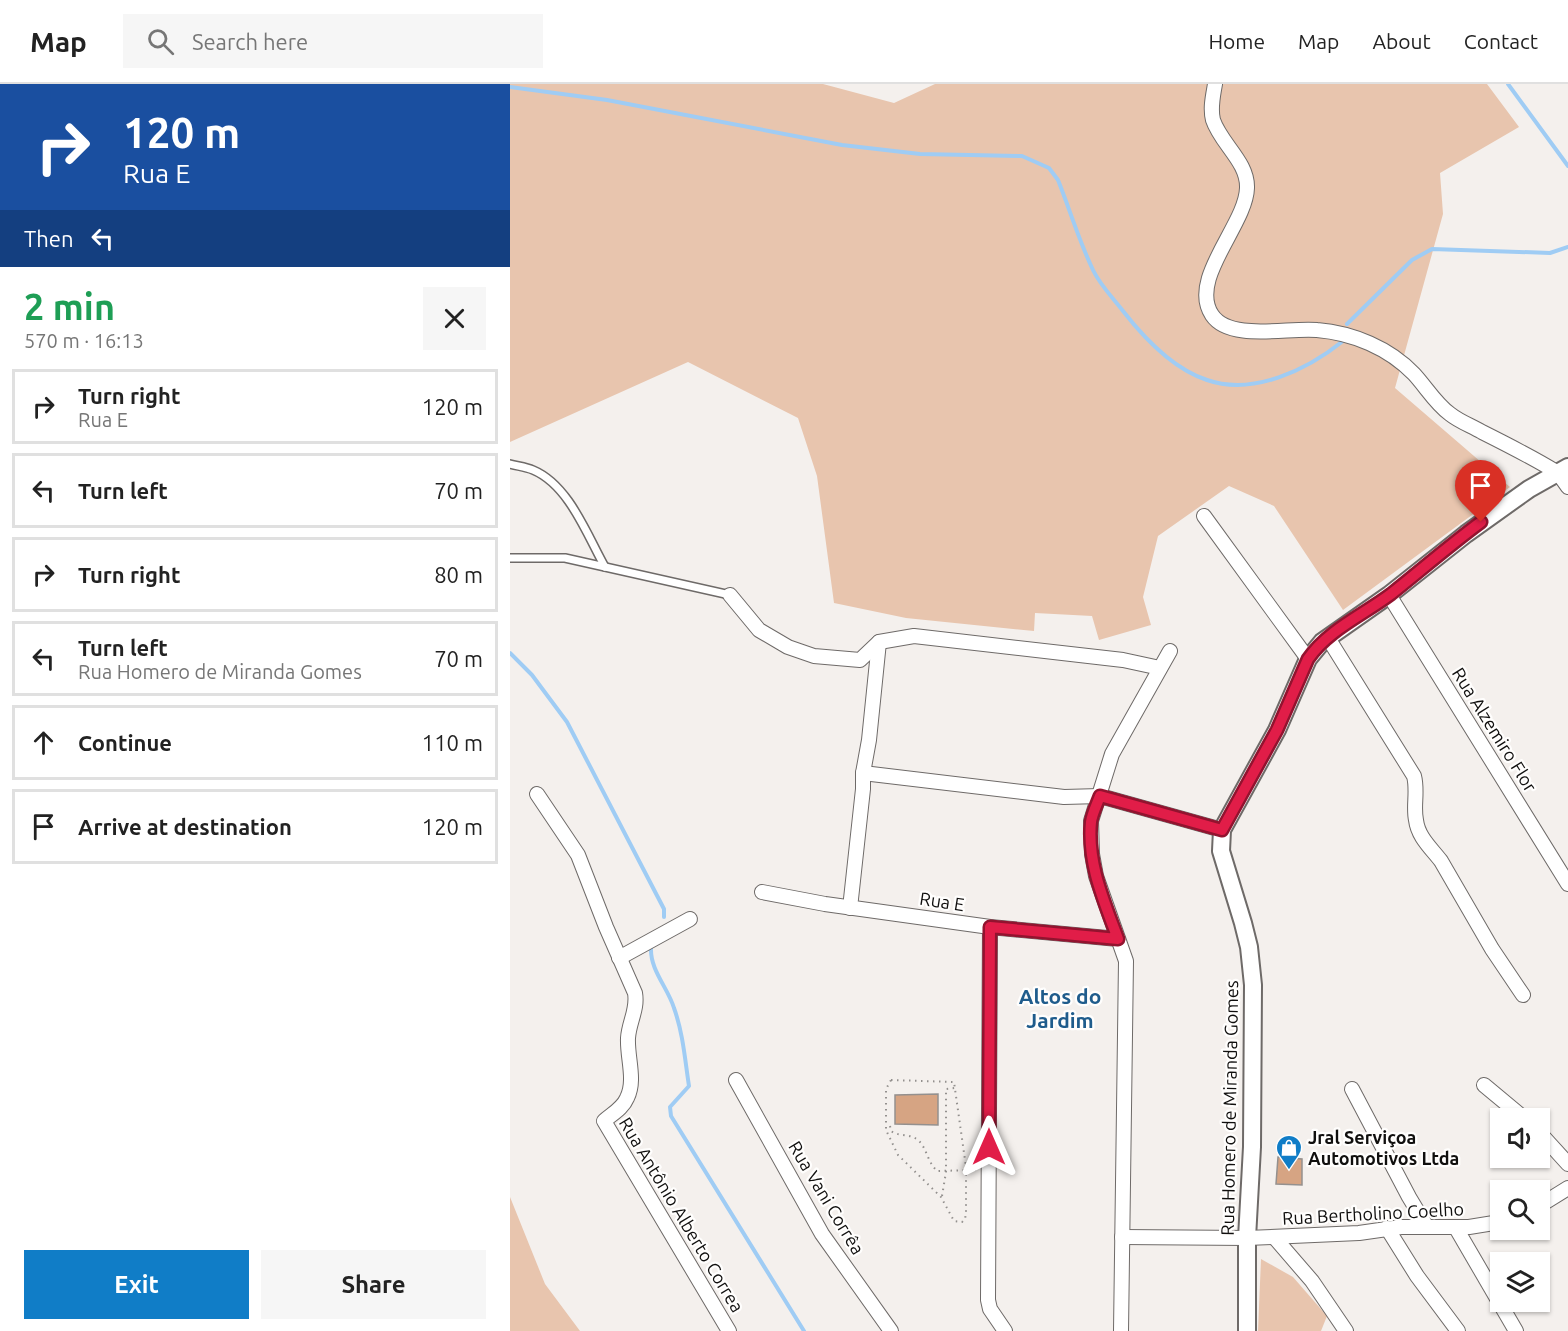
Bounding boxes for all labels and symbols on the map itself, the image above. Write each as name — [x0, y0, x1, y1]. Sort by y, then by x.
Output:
pin — [1455, 460, 1506, 522]
street label: Rua Alzemiro Flor — [1449, 664, 1541, 795]
street label: Rua E — [918, 888, 966, 914]
street label: Rua Homero de Miranda Gomes — [1217, 980, 1241, 1236]
district label: Altos do Jardim — [1019, 984, 1101, 1032]
street label: Rua Antônio Alberto Correa — [616, 1114, 748, 1315]
position arrow — [957, 1115, 1021, 1179]
place label: Jral Serviçoa Automotivos Ltda — [1308, 1127, 1459, 1168]
shop icon: Jral Serviçoa Automotivos Ltda — [1274, 1133, 1304, 1171]
street label: Rua Vani Corrêa — [785, 1137, 868, 1258]
street label: Rua Bertholino Coelho — [1282, 1198, 1464, 1228]

